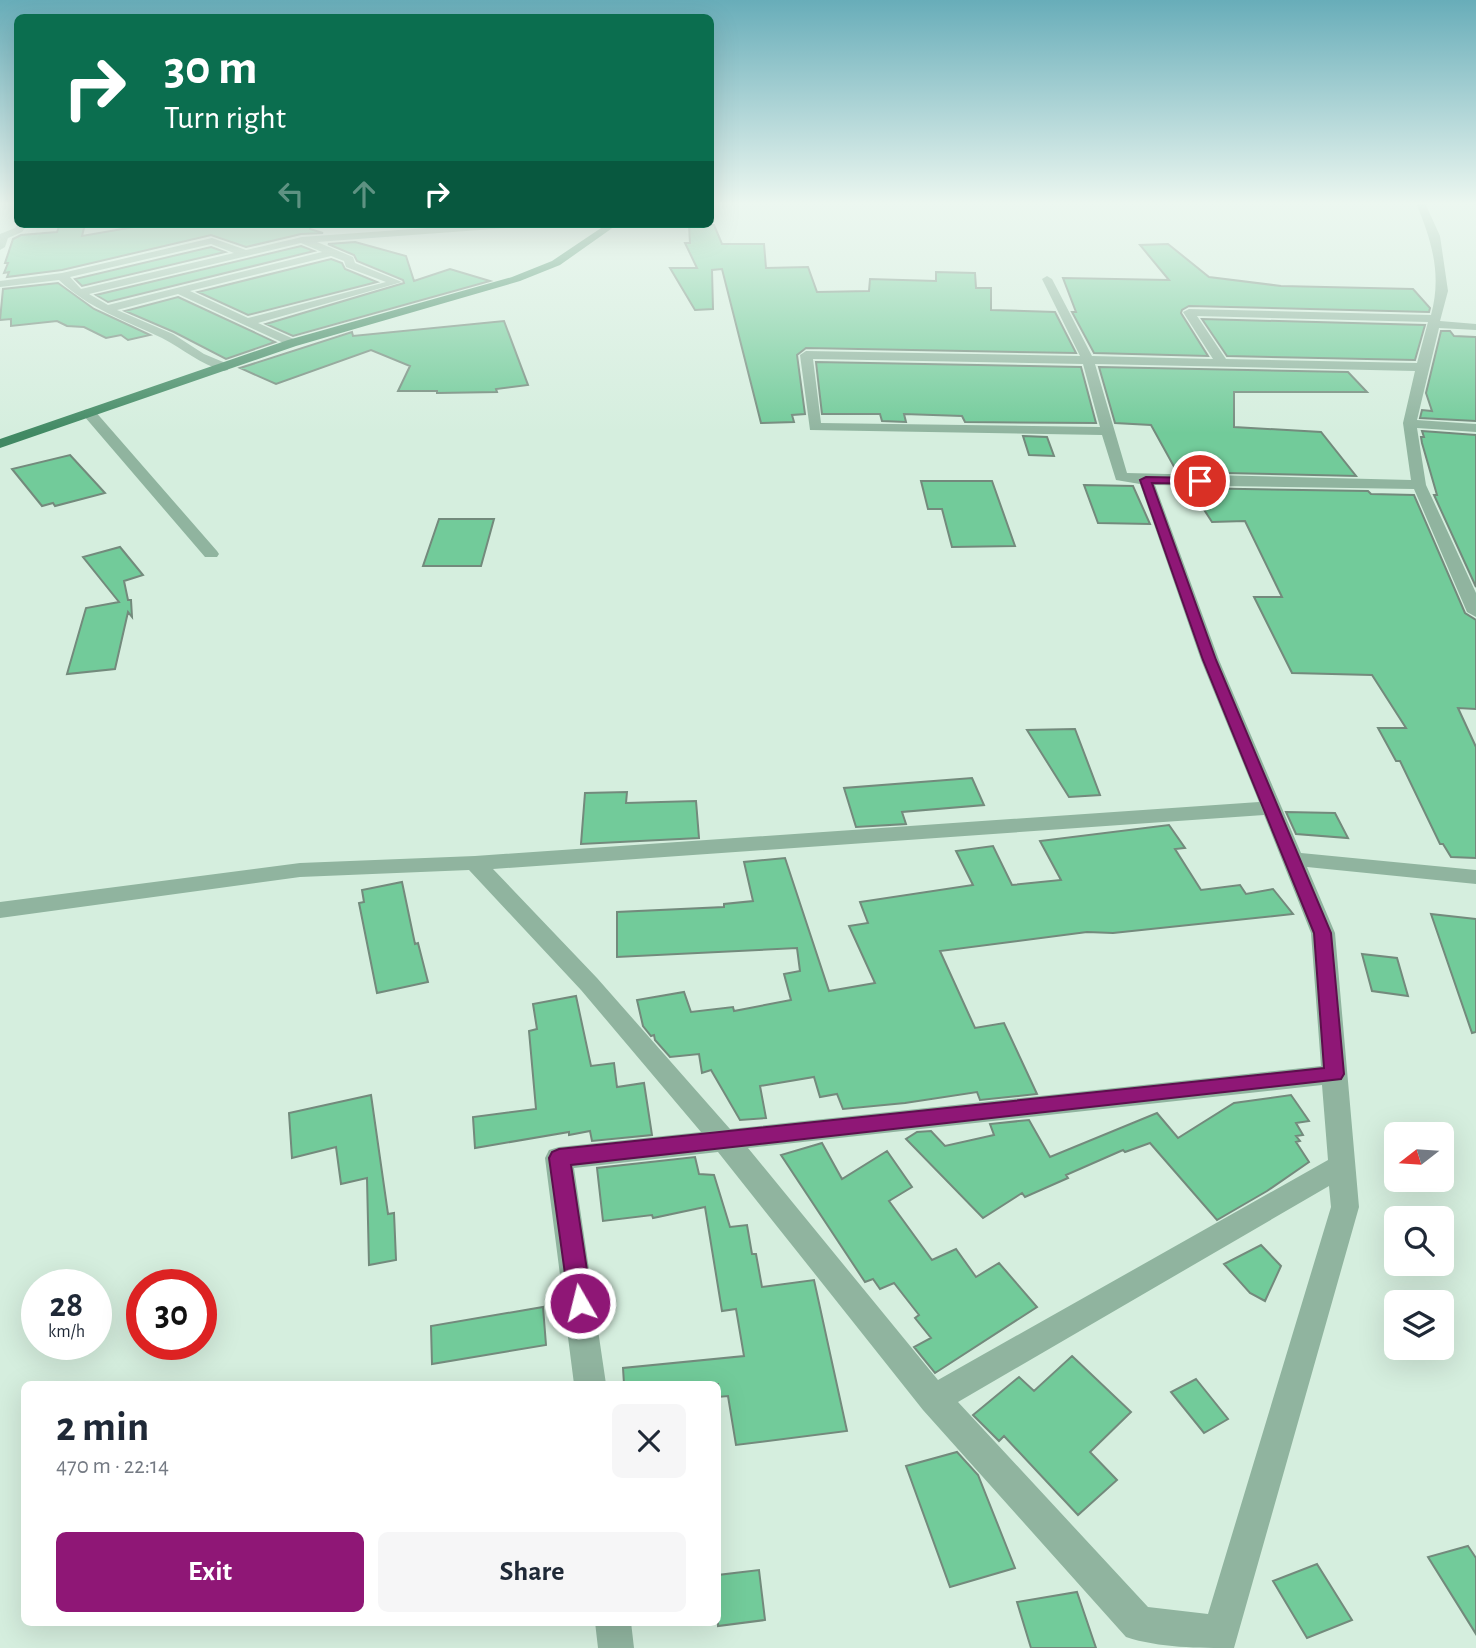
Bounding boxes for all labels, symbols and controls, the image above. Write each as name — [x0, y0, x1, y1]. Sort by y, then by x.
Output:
icon: right — [49, 42, 140, 133]
text: 30 m — [164, 44, 258, 93]
text: Turn right — [164, 102, 286, 134]
icon: left — [272, 175, 310, 213]
icon: ahead — [345, 175, 383, 213]
icon: right — [418, 175, 456, 213]
pin — [1170, 451, 1230, 511]
icon: arrive — [1181, 462, 1219, 500]
north arrow — [1384, 1122, 1454, 1192]
map controls — [1384, 1122, 1454, 1360]
button: search — [1384, 1206, 1454, 1276]
position arrow — [543, 1266, 617, 1340]
speed limit sign: 30 — [126, 1269, 217, 1360]
text: 28 — [50, 1288, 83, 1323]
button: layers — [1384, 1290, 1454, 1360]
text: km/h — [48, 1323, 85, 1341]
button: close — [612, 1404, 686, 1478]
text: 2 min — [56, 1406, 149, 1448]
text: 470 m · 22:14 — [56, 1455, 169, 1478]
button: Exit — [56, 1532, 364, 1612]
button: Share — [378, 1532, 686, 1612]

